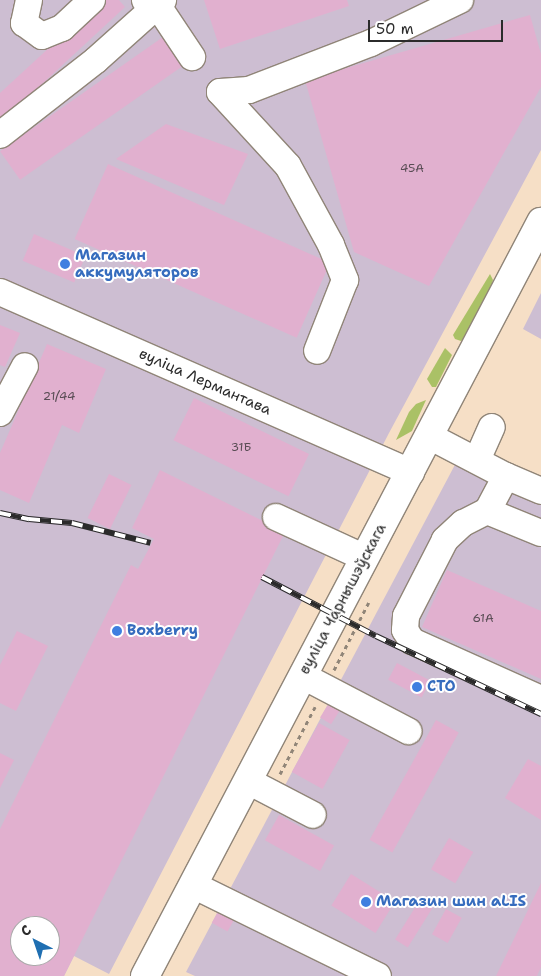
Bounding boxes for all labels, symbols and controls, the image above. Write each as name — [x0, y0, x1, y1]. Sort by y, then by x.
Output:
scale bar — [371, 10, 506, 42]
text: 50 m — [376, 19, 414, 39]
house number: 45А — [400, 162, 424, 176]
place label: Магазин аккумуляторов — [75, 246, 198, 281]
marker: Магазин аккумуляторов — [59, 258, 71, 270]
street label: вуліца Лермантава — [136, 345, 274, 419]
house number: 21/44 — [43, 390, 75, 404]
house number: 31Б — [231, 441, 251, 455]
street label: вуліца Чарнышэўскага — [296, 521, 390, 677]
house number: 61А — [472, 612, 494, 626]
place label: Boxberry — [127, 622, 198, 640]
marker: Boxberry — [111, 625, 123, 637]
place label: СТО — [427, 678, 455, 696]
marker: СТО — [411, 681, 423, 693]
place label: Магазин шин aLIS — [376, 893, 526, 911]
marker: Магазин шин aLIS — [360, 896, 372, 908]
north arrow — [10, 916, 60, 966]
text: С — [17, 921, 35, 940]

